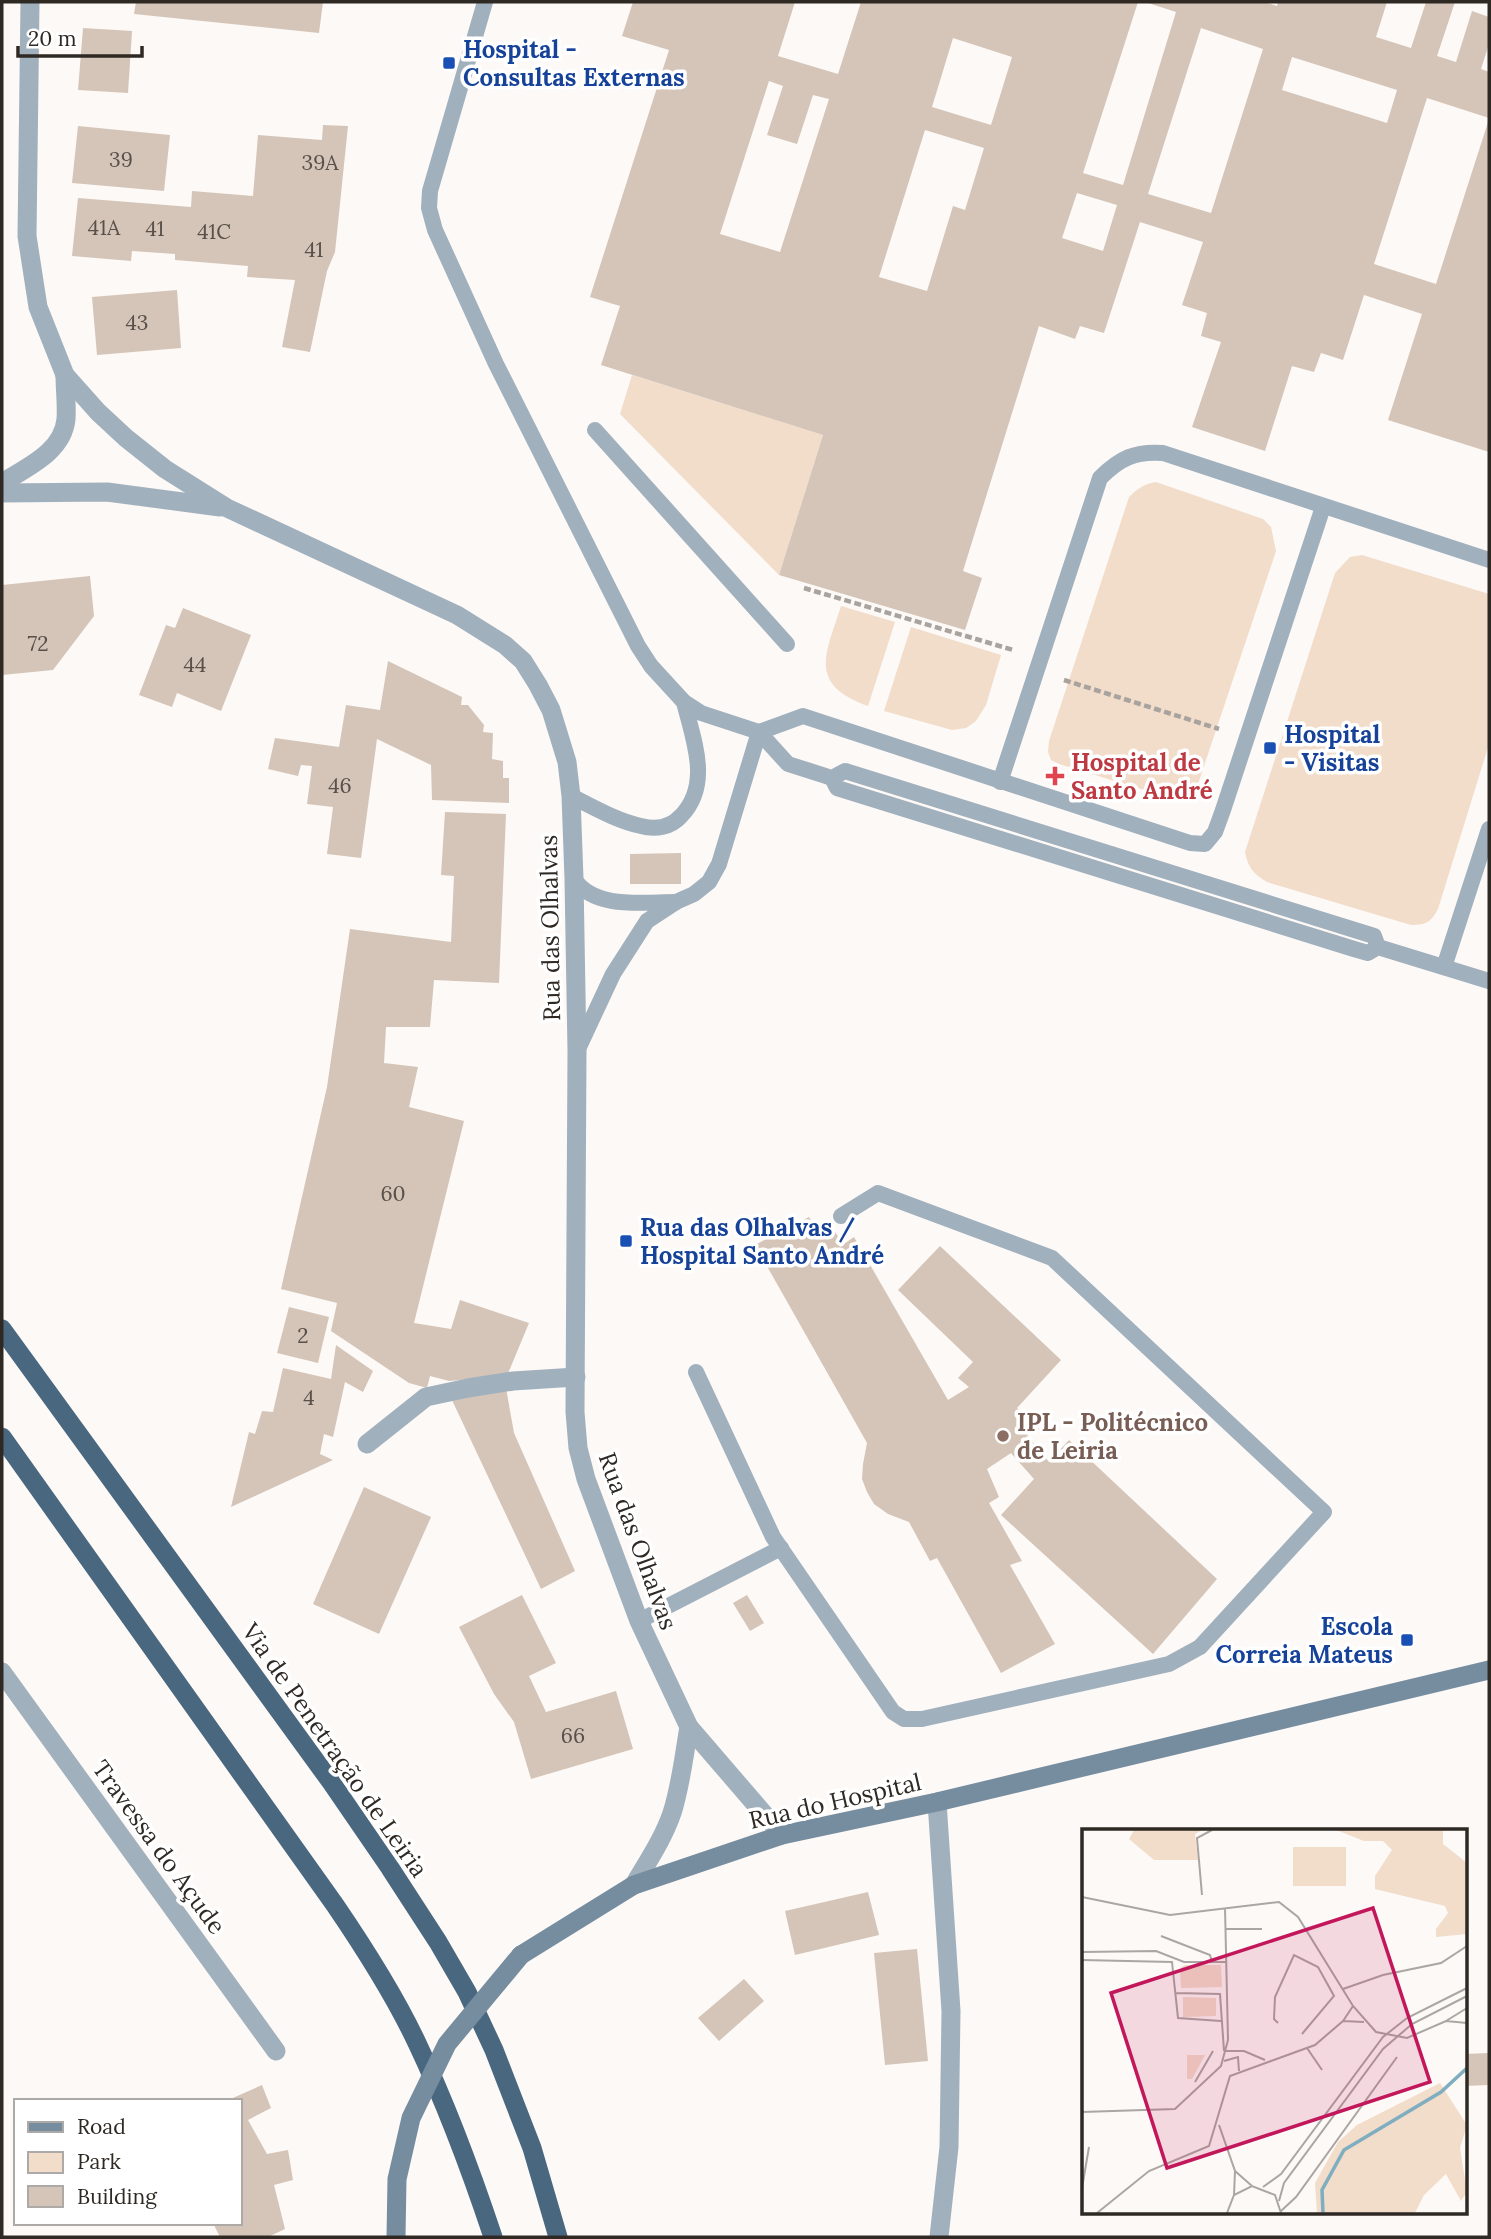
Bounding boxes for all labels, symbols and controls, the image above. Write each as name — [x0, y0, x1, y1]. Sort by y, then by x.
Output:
scale bar — [18, 14, 142, 58]
text: 20 m — [28, 25, 77, 52]
place label: Hospital - Consultas Externas — [463, 34, 685, 93]
marker: Hospital - Consultas Externas — [441, 55, 457, 71]
house number: 39 — [109, 146, 133, 173]
house number: 39A — [302, 149, 339, 176]
house number: 41A — [88, 214, 121, 241]
house number: 41 — [145, 215, 165, 242]
house number: 41C — [197, 218, 231, 245]
house number: 41 — [304, 236, 324, 263]
house number: 43 — [125, 309, 149, 336]
house number: 72 — [28, 630, 48, 657]
house number: 44 — [184, 651, 206, 678]
place label: Hospital - Visitas — [1284, 719, 1380, 778]
marker: Hospital - Visitas — [1262, 740, 1278, 756]
place label: Hospital de Santo André — [1071, 747, 1213, 806]
marker: Hospital de Santo André — [1045, 766, 1065, 786]
house number: 46 — [328, 772, 352, 799]
street label: Rua das Olhalvas — [533, 835, 567, 1021]
house number: 60 — [380, 1180, 406, 1207]
place label: Rua das Olhalvas / Hospital Santo André — [640, 1212, 884, 1271]
marker: Rua das Olhalvas / Hospital Santo André — [618, 1233, 634, 1249]
house number: 2 — [297, 1322, 309, 1349]
house number: 4 — [303, 1384, 315, 1411]
place label: IPL - Politécnico de Leiria — [1017, 1407, 1208, 1466]
marker: IPL - Politécnico de Leiria — [995, 1428, 1011, 1444]
street label: Rua das Olhalvas — [592, 1448, 684, 1634]
place label: Escola Correia Mateus — [1215, 1611, 1393, 1670]
street label: Via de Penetração de Leiria — [235, 1616, 435, 1883]
marker: Escola Correia Mateus — [1399, 1632, 1415, 1648]
house number: 66 — [561, 1722, 585, 1749]
street label: Travessa do Açude — [85, 1754, 233, 1940]
street label: Rua do Hospital — [746, 1766, 924, 1836]
inset map — [1082, 1829, 1466, 2214]
legend — [14, 2099, 242, 2225]
text: Road — [77, 2113, 126, 2140]
text: Park — [77, 2148, 121, 2175]
text: Building — [77, 2183, 157, 2210]

